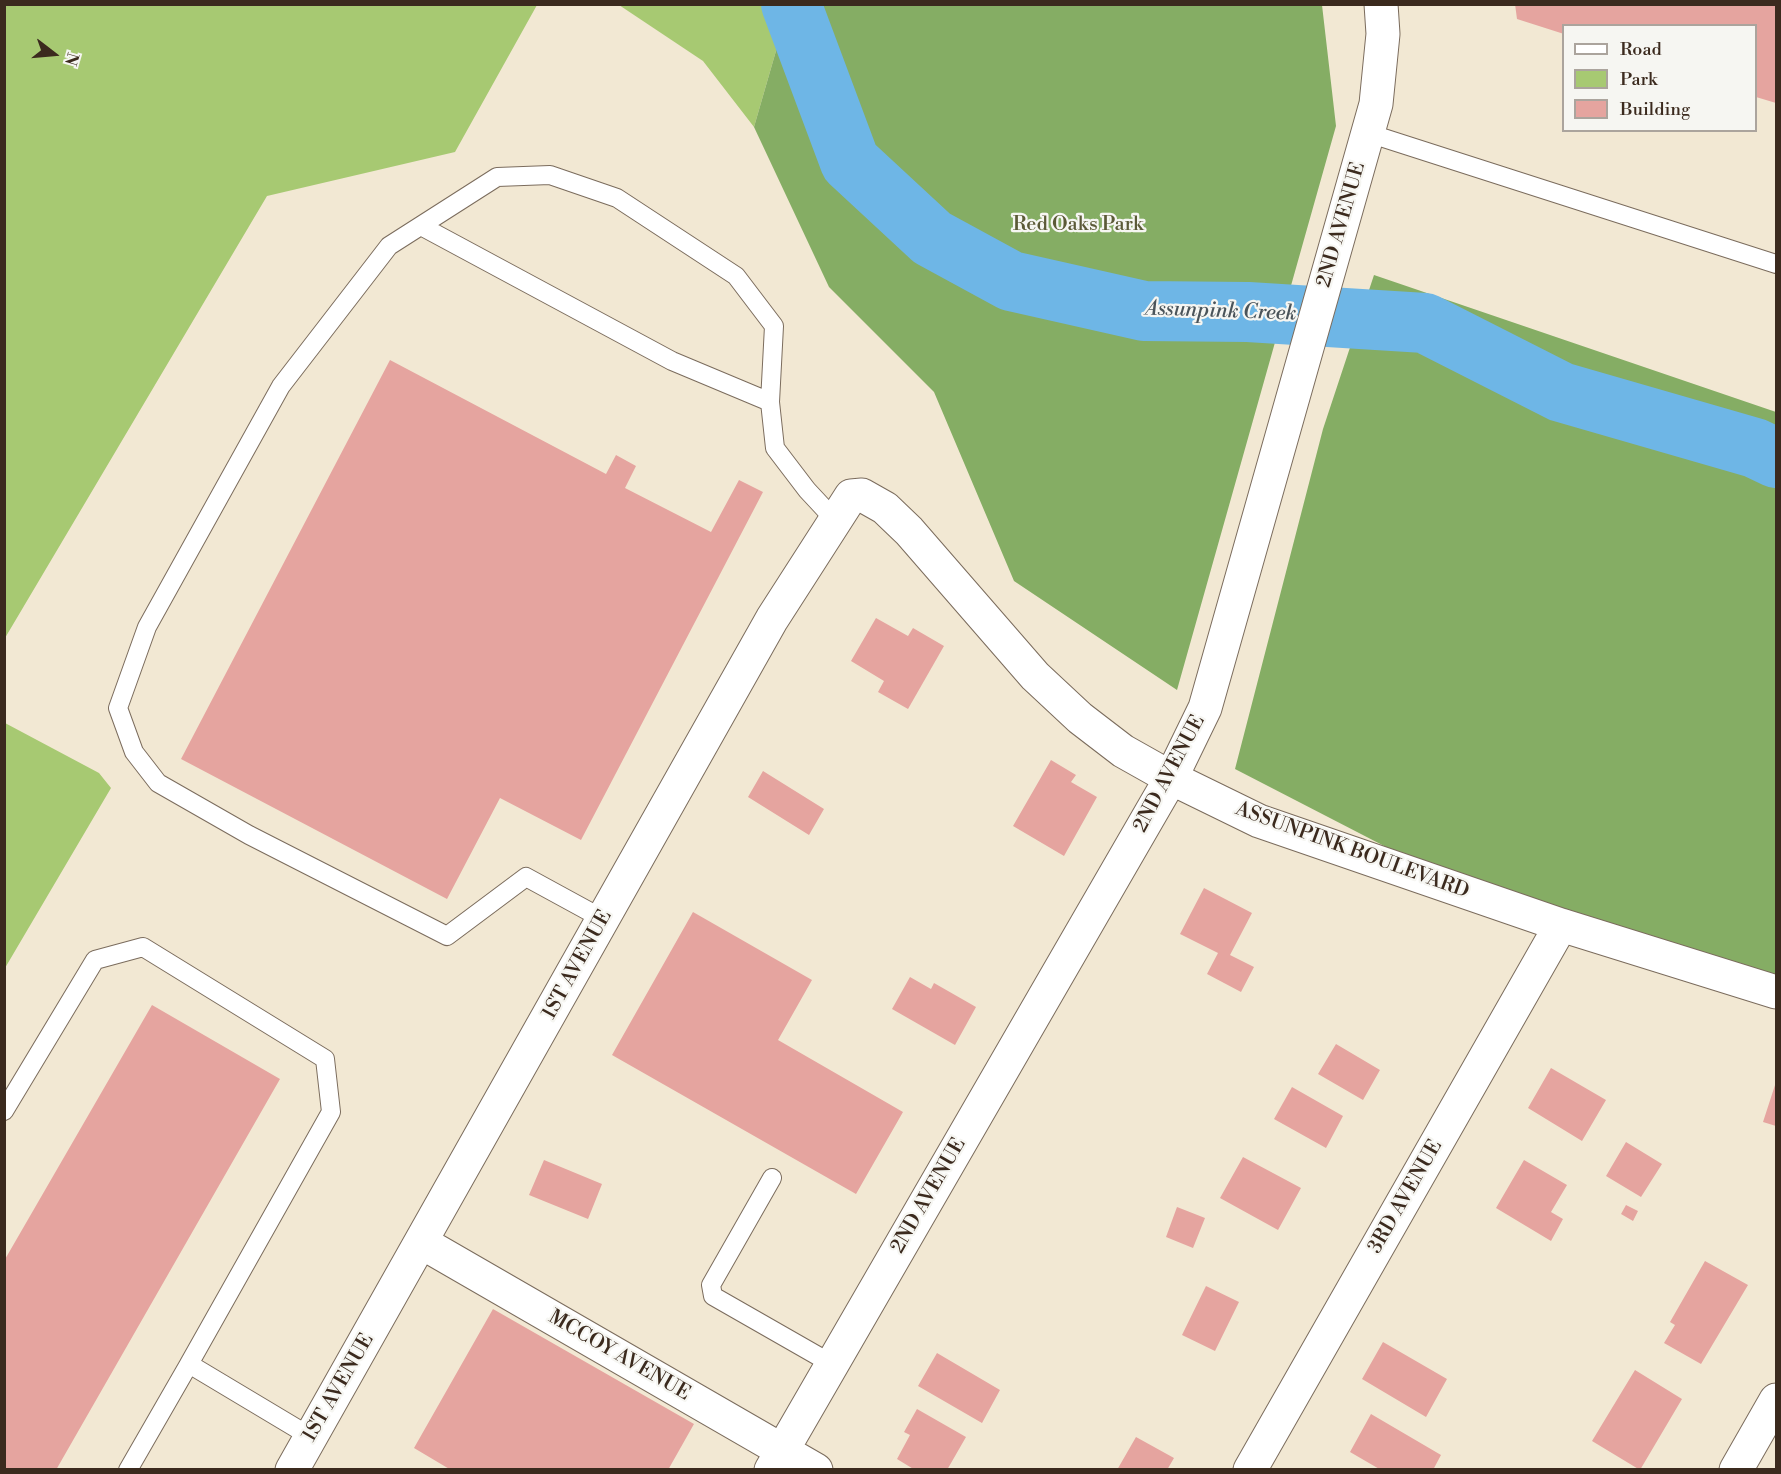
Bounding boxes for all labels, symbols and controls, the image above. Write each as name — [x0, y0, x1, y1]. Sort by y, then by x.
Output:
north arrow — [24, 24, 84, 84]
legend — [1562, 24, 1757, 132]
text: Road — [1620, 38, 1662, 61]
text: N — [60, 50, 83, 68]
text: Park — [1620, 68, 1657, 91]
text: Building — [1620, 98, 1690, 121]
street label: 2ND AVENUE — [1313, 160, 1371, 290]
park label: Red Oaks Park — [1013, 213, 1143, 237]
water label: Assunpink Creek — [1145, 297, 1297, 327]
street label: 2ND AVENUE — [1129, 711, 1211, 837]
street label: ASSUNPINK BOULEVARD — [1232, 798, 1472, 904]
street label: 1ST AVENUE — [538, 906, 618, 1024]
street label: 2ND AVENUE — [886, 1134, 972, 1258]
street label: 3RD AVENUE — [1364, 1136, 1448, 1258]
street label: MCCOY AVENUE — [544, 1306, 694, 1406]
street label: 1ST AVENUE — [298, 1330, 380, 1446]

